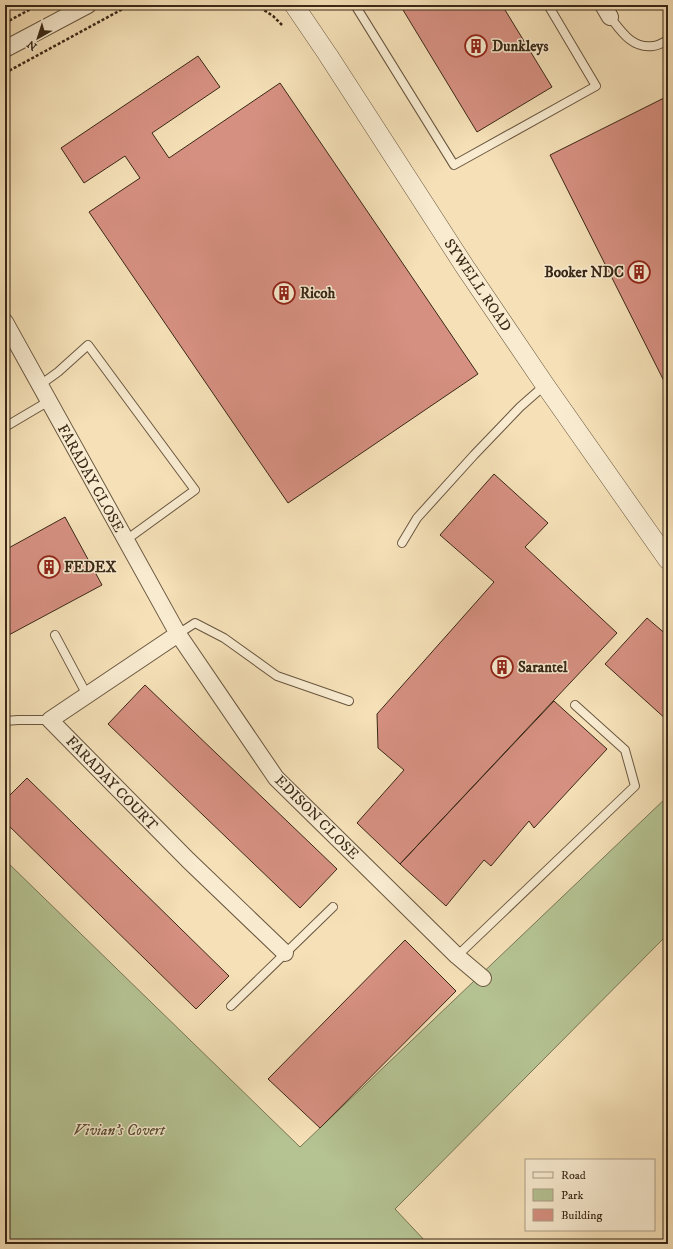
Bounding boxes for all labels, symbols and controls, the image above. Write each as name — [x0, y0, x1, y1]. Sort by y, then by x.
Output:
north arrow — [18, 18, 58, 58]
building icon: Dunkleys — [463, 33, 489, 59]
text: N — [24, 37, 40, 53]
place label: Dunkleys — [492, 37, 548, 56]
street label: SYWELL ROAD — [440, 235, 516, 335]
building icon: Booker NDC — [626, 259, 652, 285]
place label: Booker NDC — [544, 263, 624, 282]
building icon: Ricoh — [271, 280, 297, 306]
place label: Ricoh — [300, 284, 336, 303]
street label: FARADAY CLOSE — [53, 421, 128, 536]
building icon: FEDEX — [36, 554, 62, 580]
place label: FEDEX — [64, 558, 116, 577]
building icon: Sarantel — [489, 654, 515, 680]
place label: Sarantel — [518, 658, 568, 677]
street label: FARADAY COURT — [62, 732, 162, 835]
street label: EDISON CLOSE — [270, 771, 363, 864]
park label: Vivian's Covert — [73, 1121, 166, 1140]
legend — [525, 1159, 655, 1231]
text: Road — [561, 1168, 586, 1183]
text: Park — [561, 1188, 583, 1203]
text: Building — [561, 1208, 602, 1223]

